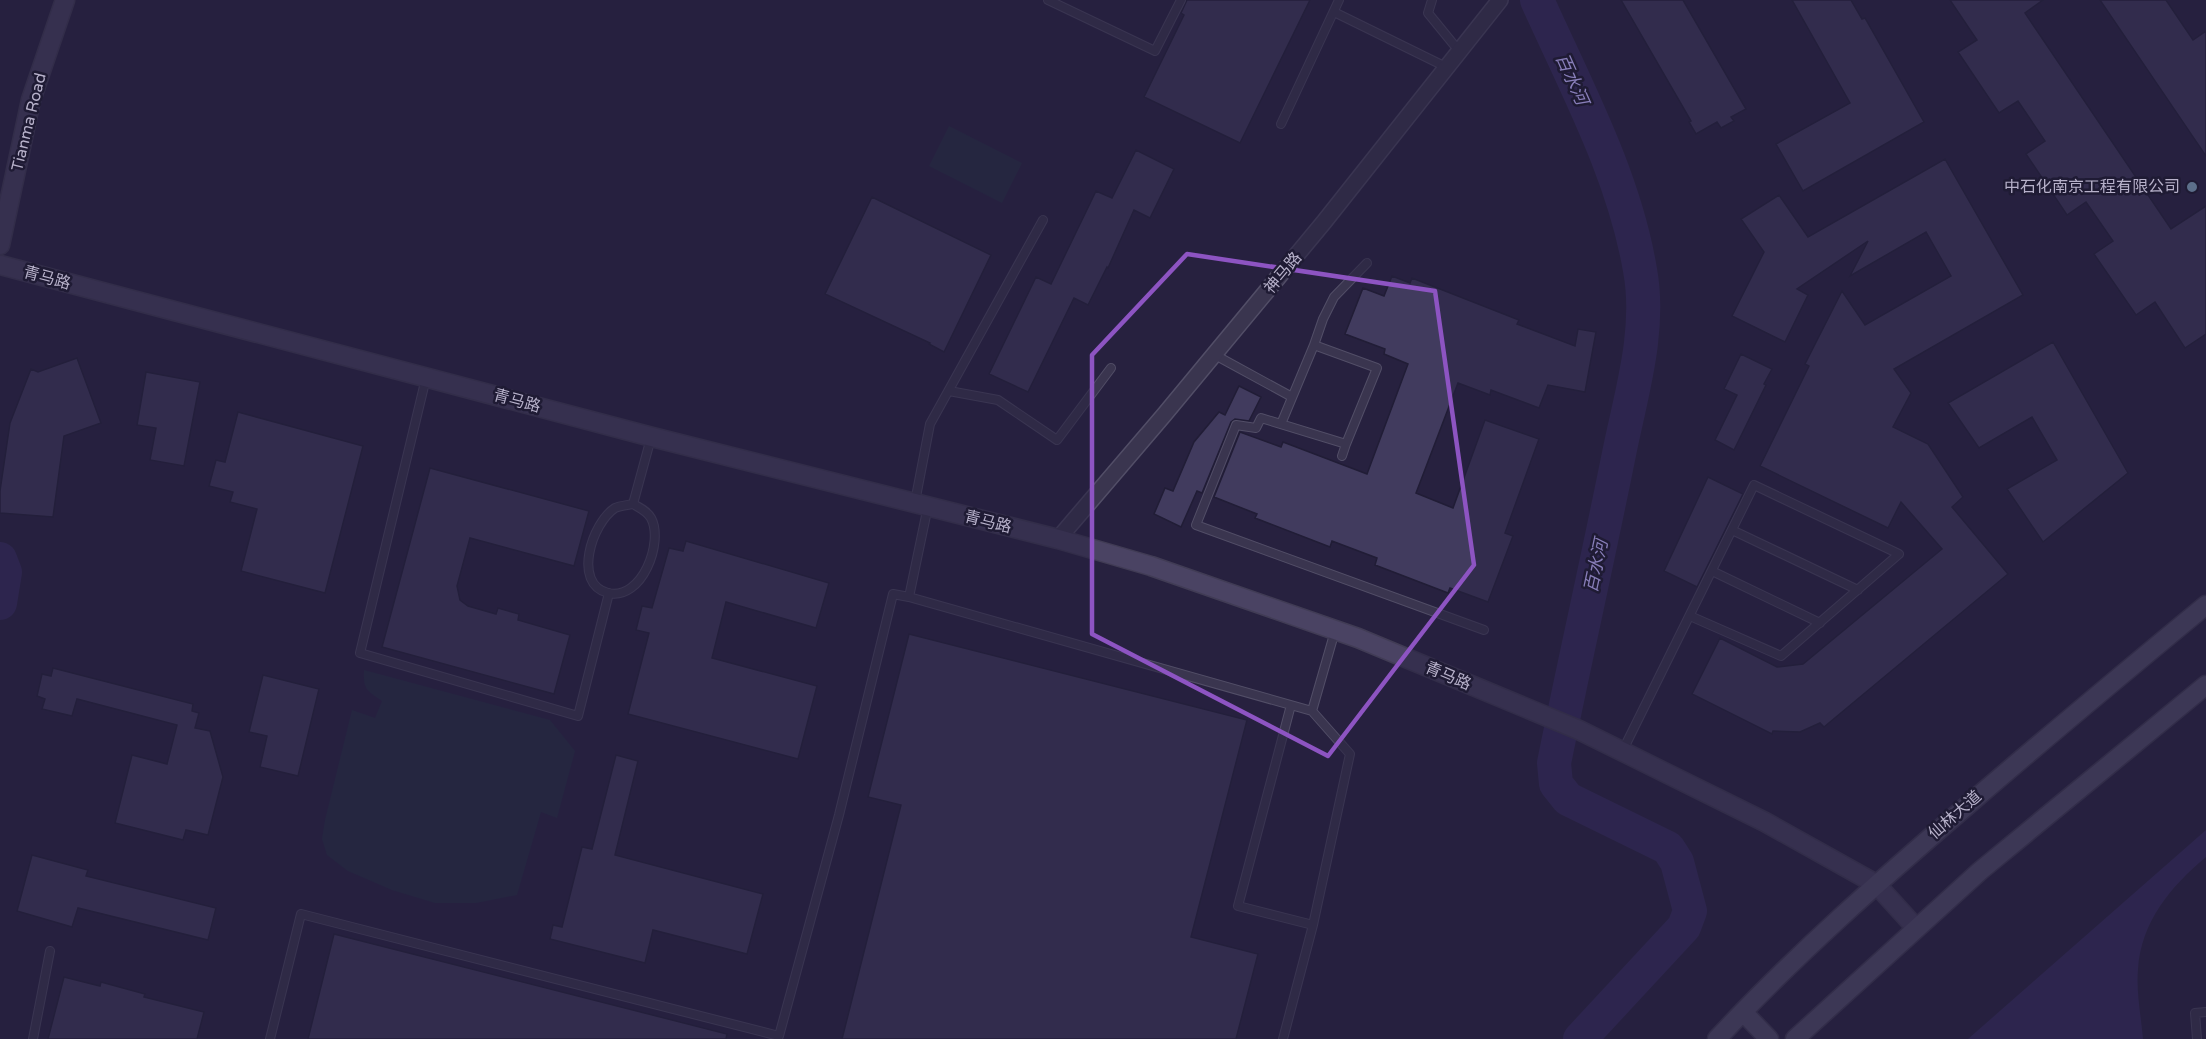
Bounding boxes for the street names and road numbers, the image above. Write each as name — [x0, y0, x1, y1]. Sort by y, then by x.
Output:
street label: Tianma Road — [7, 71, 51, 173]
street label: 神马路 — [1260, 248, 1306, 298]
street label: 青马路 — [21, 262, 73, 294]
street label: 青马路 — [491, 385, 543, 417]
street label: 青马路 — [962, 506, 1014, 538]
street label: 青马路 — [1422, 657, 1474, 695]
street label: 仙林大道 — [1924, 786, 1986, 844]

